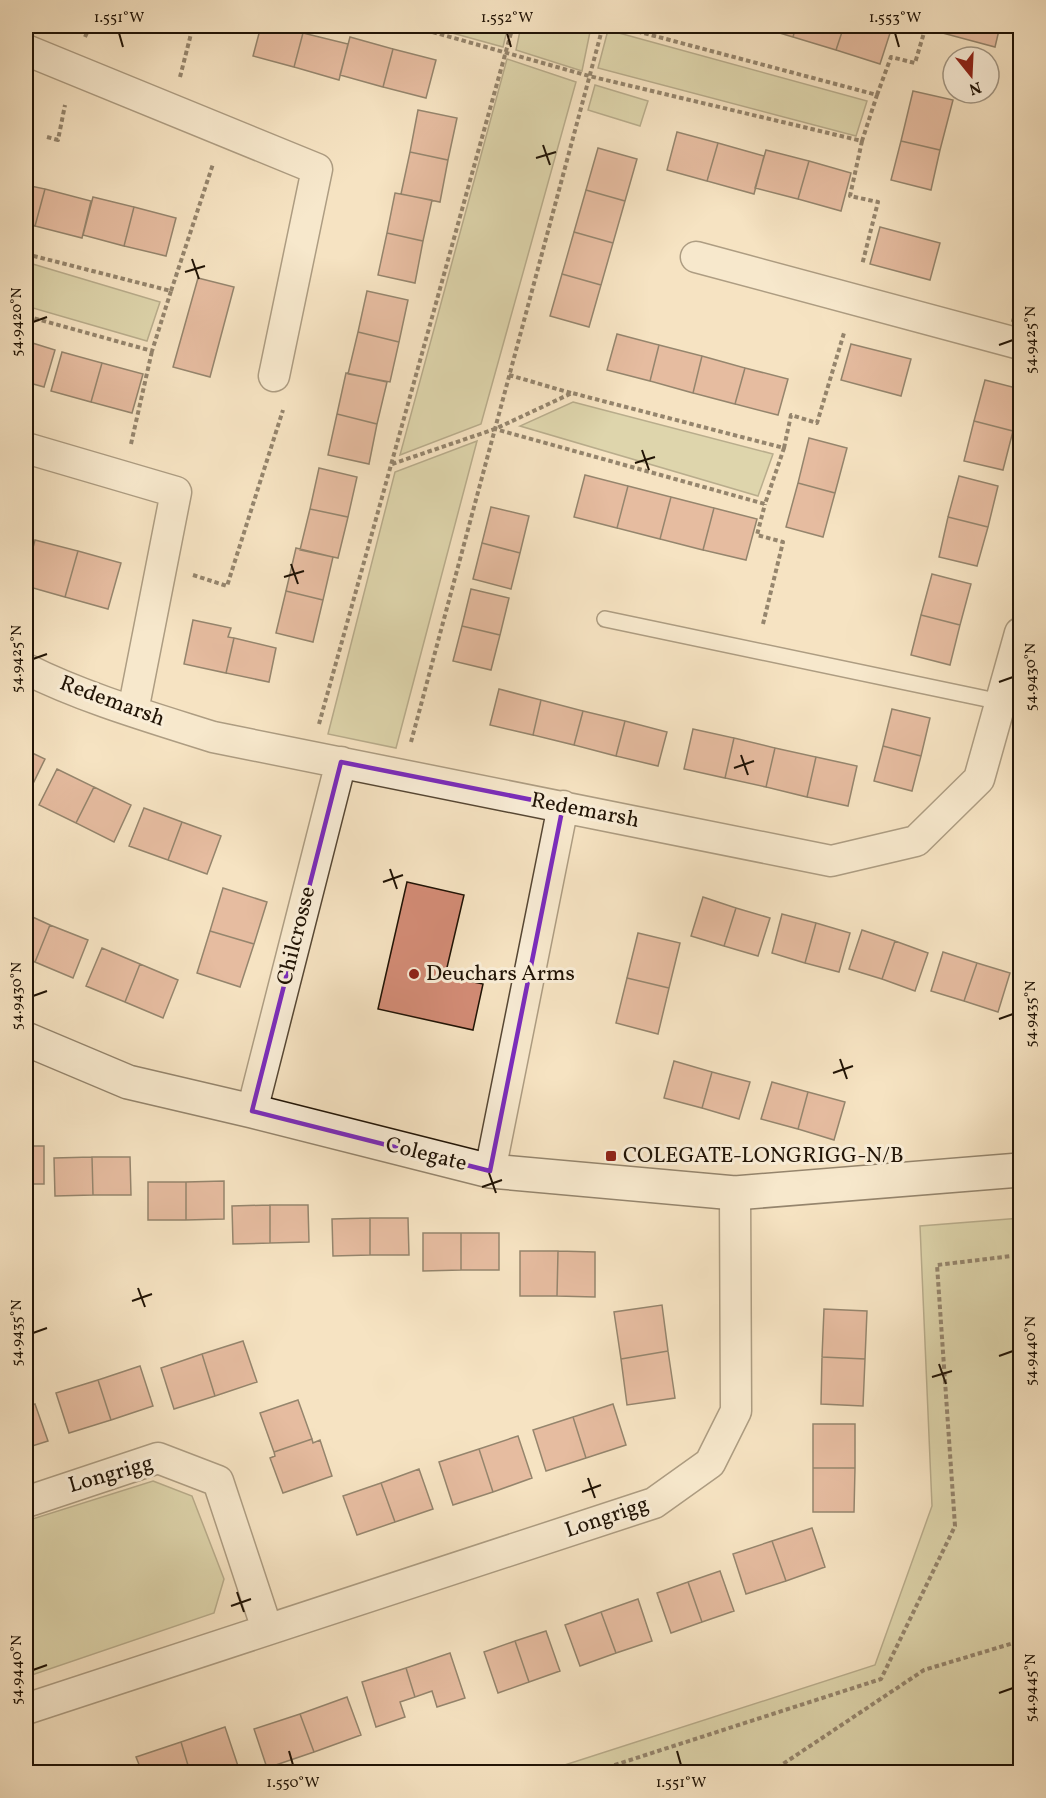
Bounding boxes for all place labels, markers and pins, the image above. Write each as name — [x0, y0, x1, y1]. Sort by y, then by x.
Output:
place label: Deuchars Arms — [426, 959, 575, 990]
marker: Deuchars Arms — [407, 967, 421, 981]
place label: COLEGATE-LONGRIGG-N/B — [623, 1141, 904, 1172]
marker: COLEGATE-LONGRIGG-N/B — [604, 1149, 618, 1163]

